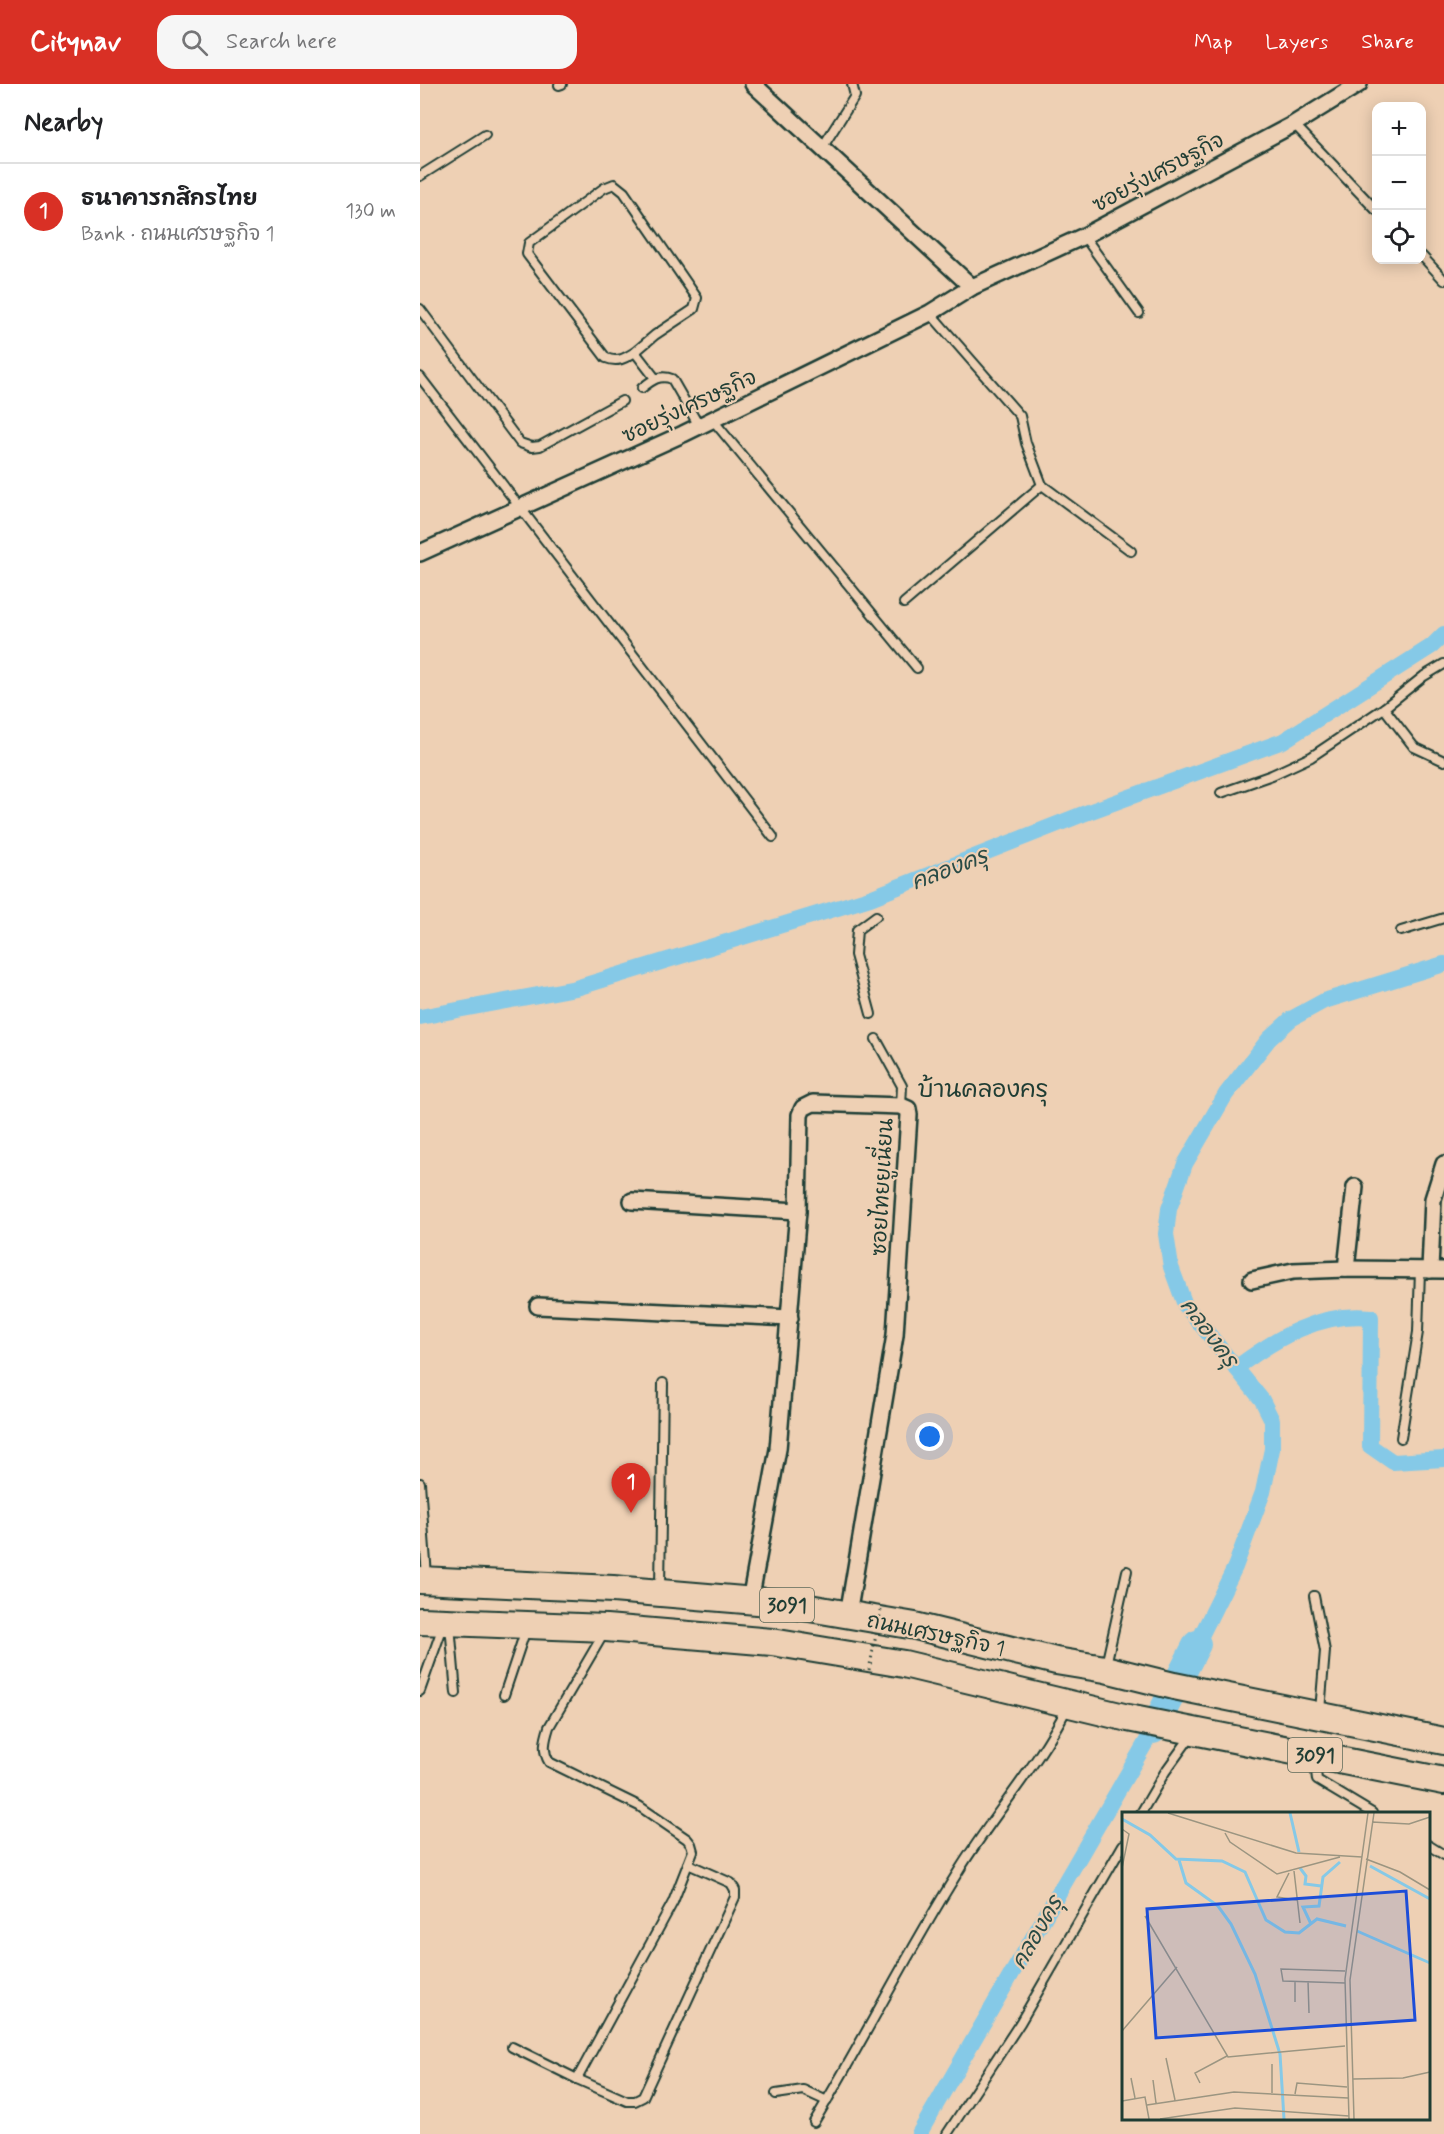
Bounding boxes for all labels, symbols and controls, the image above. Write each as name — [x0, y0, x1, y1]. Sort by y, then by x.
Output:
search box — [157, 15, 577, 69]
text: Citynav — [30, 24, 121, 61]
icon: search — [178, 26, 211, 59]
text: Search here — [226, 28, 337, 56]
text: Map — [1194, 28, 1232, 56]
text: Layers — [1265, 28, 1328, 56]
text: Share — [1361, 28, 1414, 56]
map controls — [1372, 102, 1426, 264]
button: + — [1372, 102, 1426, 156]
text: Nearby — [24, 106, 103, 140]
street label: ซอยรุ่งเศรษฐกิจ — [1088, 126, 1230, 220]
button: − — [1372, 156, 1426, 210]
text: ธนาคารกสิกรไทย — [81, 185, 258, 213]
text: 1 — [39, 198, 48, 225]
text: 130 m — [345, 198, 396, 225]
button: locate — [1372, 210, 1426, 264]
text: Bank · ถนนเศรษฐกิจ 1 — [81, 221, 274, 248]
street label: ซอยรุ่งเศรษฐกิจ — [618, 364, 762, 451]
water label: คลองครุ — [908, 842, 994, 898]
district label: บ้านคลองครุ — [918, 1074, 1048, 1107]
street label: ซอยไทยยูเนี่ยน — [860, 1117, 902, 1257]
water label: คลองครุ — [1172, 1293, 1245, 1376]
your location — [915, 1422, 944, 1451]
pin: 1 — [612, 1464, 650, 1513]
road number: 3091 — [760, 1588, 814, 1622]
street label: ถนนเศรษฐกิจ 1 — [864, 1607, 1007, 1663]
road number: 3091 — [1288, 1738, 1342, 1772]
inset map — [1122, 1812, 1429, 2119]
water label: คลองครุ — [1006, 1889, 1072, 1975]

